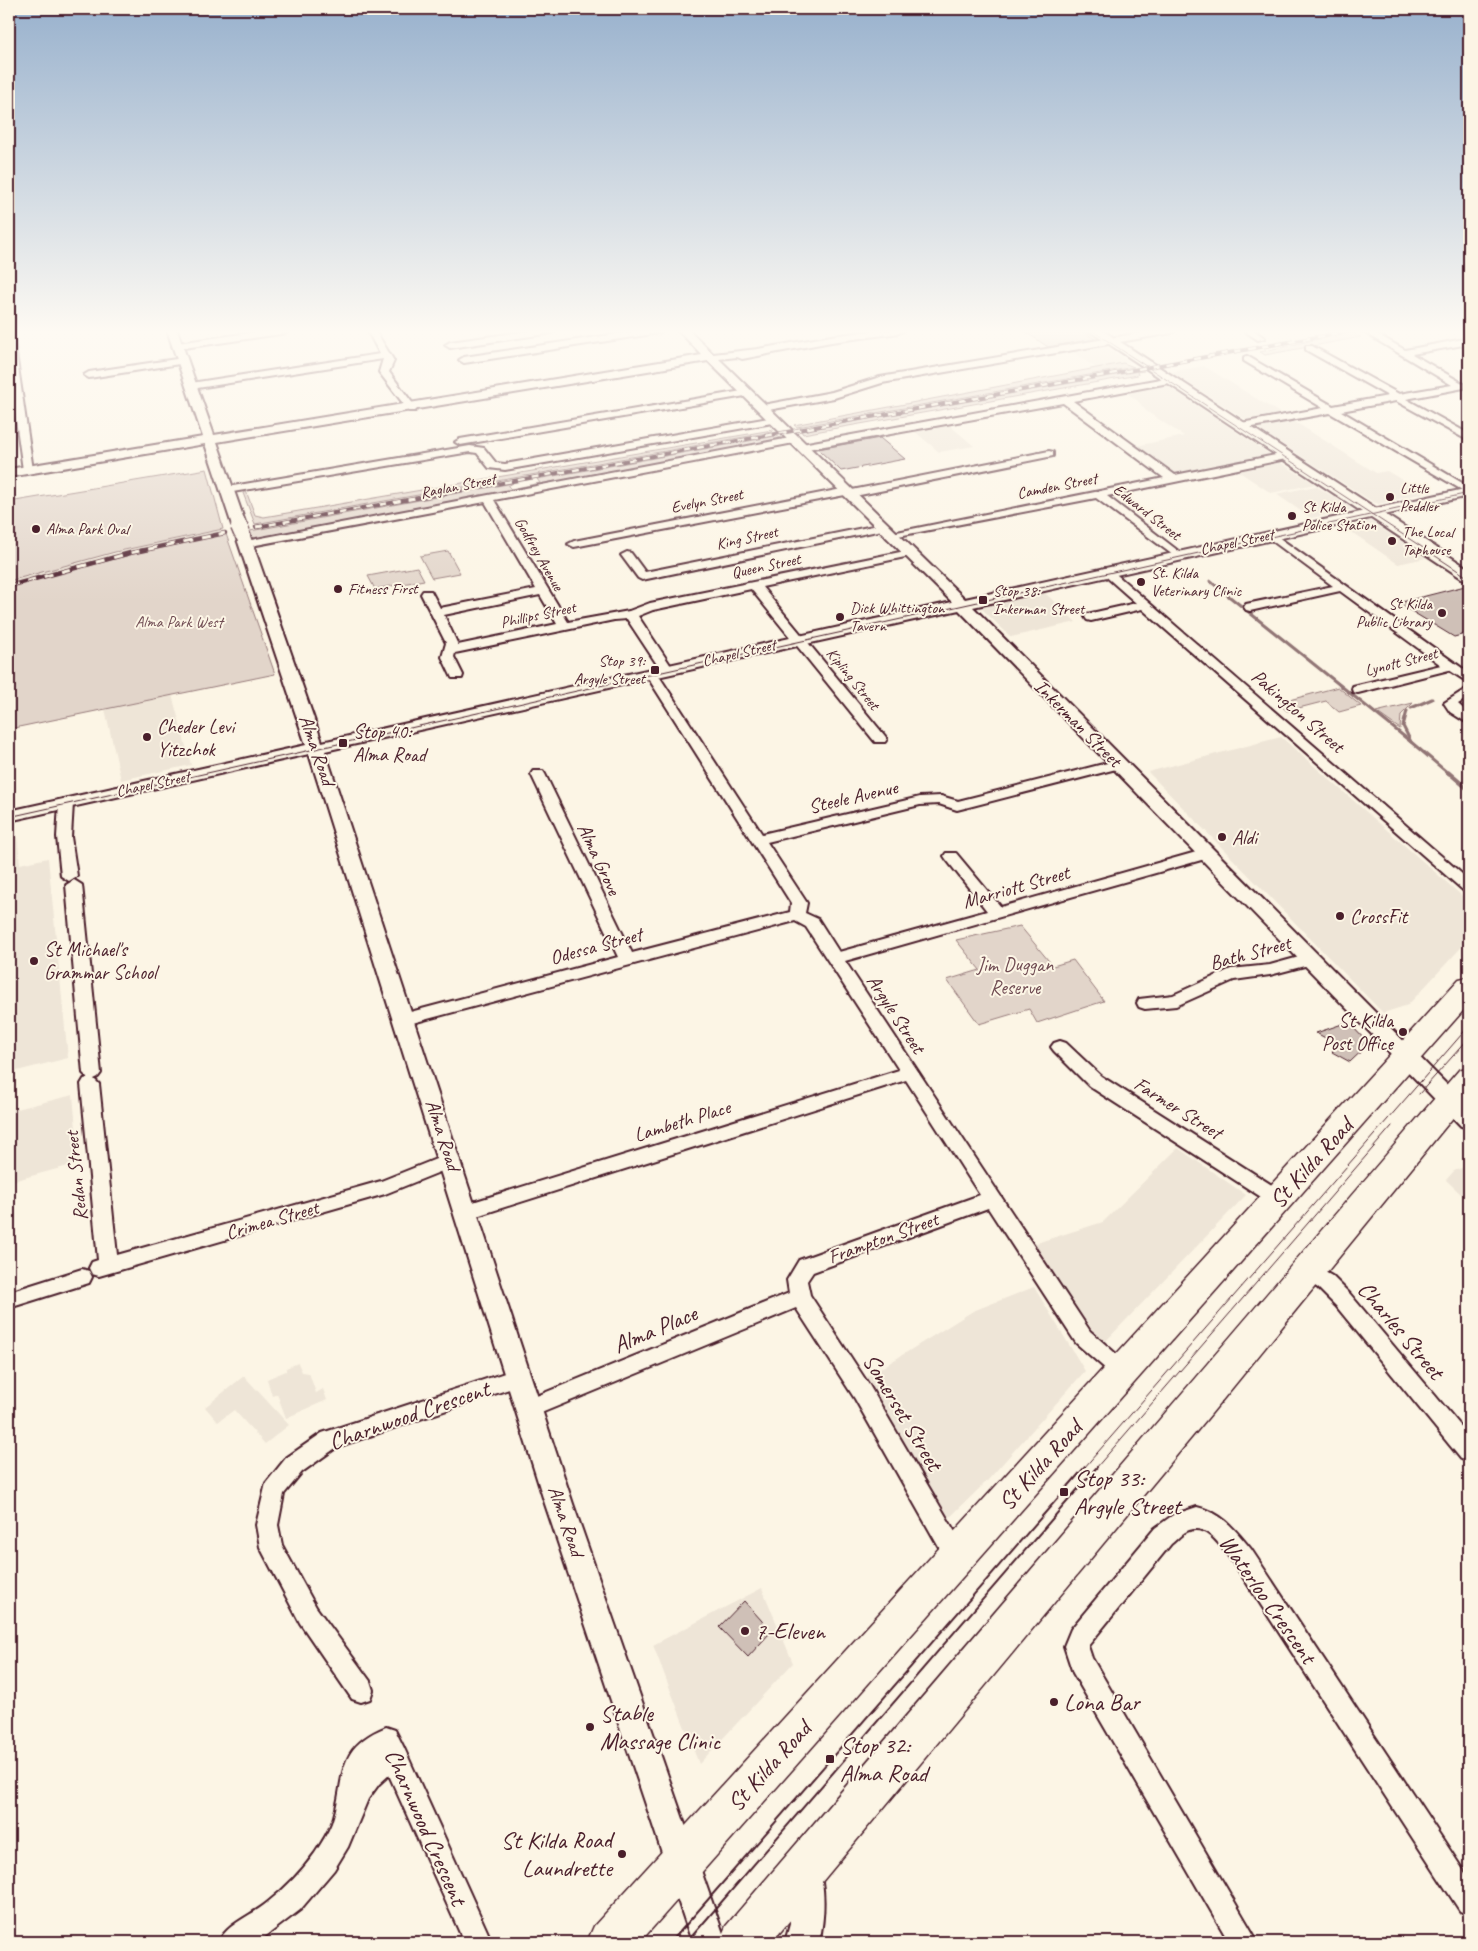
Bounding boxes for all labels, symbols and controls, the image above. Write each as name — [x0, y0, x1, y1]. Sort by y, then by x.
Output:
street label: Raglan Street — [419, 468, 500, 503]
street label: Camden Street — [1015, 468, 1101, 504]
place label: Little Peddler — [1400, 478, 1441, 516]
street label: Edward Street — [1109, 479, 1186, 546]
street label: Evelyn Street — [669, 484, 746, 518]
marker: Little Peddler — [1384, 491, 1396, 503]
place label: St Kilda Police Station — [1302, 497, 1377, 535]
marker: St Kilda Police Station — [1286, 510, 1298, 522]
street label: Godfrey Avenue — [510, 514, 569, 596]
place label: Alma Park Oval — [46, 519, 132, 539]
street label: King Street — [714, 521, 781, 554]
place label: The Local Taphouse — [1402, 522, 1457, 560]
marker: Alma Park Oval — [30, 523, 42, 535]
street label: Chapel Street — [1198, 524, 1278, 560]
marker: The Local Taphouse — [1386, 535, 1398, 547]
street label: Queen Street — [730, 549, 804, 583]
place label: St. Kilda Veterinary Clinic — [1151, 563, 1243, 601]
marker: St. Kilda Veterinary Clinic — [1135, 576, 1147, 588]
place label: Fitness First — [348, 579, 419, 599]
place label: Stop 38: Inkerman Street — [993, 581, 1086, 619]
marker: Fitness First — [332, 583, 344, 595]
marker: Stop 38: Inkerman Street — [977, 594, 989, 606]
place label: St Kilda Public Library — [1356, 594, 1434, 632]
street label: Phillips Street — [499, 597, 579, 633]
place label: Dick Whittington Tavern — [850, 598, 945, 636]
marker: St Kilda Public Library — [1436, 607, 1448, 619]
marker: Dick Whittington Tavern — [834, 611, 846, 623]
park label: Alma Park West — [135, 612, 225, 632]
street label: Chapel Street — [700, 634, 780, 671]
street label: Lynott Street — [1363, 643, 1441, 681]
street label: Kipling Street — [822, 644, 885, 715]
place label: Stop 39: Argyle Street — [574, 651, 647, 689]
marker: Stop 39: Argyle Street — [649, 664, 661, 676]
street label: Pakington Street — [1246, 664, 1351, 760]
street label: Inkerman Street — [1029, 674, 1129, 774]
street label: Alma Road — [293, 711, 342, 791]
place label: Cheder Levi Yitzchok — [157, 714, 236, 762]
place label: Stop 40: Alma Road — [353, 719, 429, 767]
marker: Cheder Levi Yitzchok — [141, 731, 153, 743]
marker: Stop 40: Alma Road — [337, 737, 349, 749]
street label: Chapel Street — [114, 766, 194, 802]
street label: Steele Avenue — [806, 774, 901, 819]
street label: Alma Grove — [572, 819, 627, 900]
place label: Aldi — [1232, 825, 1259, 850]
marker: Aldi — [1216, 831, 1228, 843]
street label: Marriott Street — [960, 859, 1074, 914]
place label: CrossFit — [1350, 904, 1409, 929]
marker: CrossFit — [1334, 910, 1346, 922]
street label: Odessa Street — [547, 921, 648, 970]
street label: Bath Street — [1207, 930, 1296, 976]
place label: St Michael's Grammar School — [44, 937, 160, 985]
park label: Jim Duggan Reserve — [976, 952, 1054, 1000]
marker: St Michael's Grammar School — [28, 955, 40, 967]
street label: Argyle Street — [861, 970, 932, 1060]
place label: St Kilda Post Office — [1322, 1008, 1395, 1056]
marker: St Kilda Post Office — [1397, 1026, 1409, 1038]
street label: Farmer Street — [1129, 1071, 1229, 1147]
street label: Lambeth Place — [631, 1094, 735, 1147]
street label: Alma Road — [420, 1096, 467, 1177]
street label: St Kilda Road — [1263, 1109, 1362, 1214]
street label: Redan Street — [59, 1128, 93, 1222]
street label: Crimea Street — [223, 1194, 324, 1245]
street label: Frampton Street — [825, 1206, 944, 1269]
street label: Charles Street — [1351, 1275, 1452, 1387]
street label: Alma Place — [609, 1297, 703, 1360]
street label: Somerset Street — [856, 1348, 951, 1478]
street label: Charnwood Crescent — [325, 1373, 495, 1457]
street label: St Kilda Road — [992, 1411, 1091, 1516]
place label: Stop 33: Argyle Street — [1074, 1463, 1183, 1521]
street label: Alma Road — [542, 1482, 591, 1562]
marker: Stop 33: Argyle Street — [1058, 1486, 1070, 1498]
street label: Waterloo Crescent — [1213, 1529, 1325, 1671]
place label: 7-Eleven — [755, 1616, 826, 1646]
marker: 7-Eleven — [739, 1625, 751, 1637]
place label: Lona Bar — [1064, 1687, 1142, 1717]
marker: Lona Bar — [1048, 1696, 1060, 1708]
place label: Stable Massage Clinic — [600, 1698, 721, 1756]
street label: St Kilda Road — [721, 1712, 820, 1817]
marker: Stable Massage Clinic — [584, 1721, 596, 1733]
place label: Stop 32: Alma Road — [840, 1730, 931, 1788]
street label: Charnwood Crescent — [378, 1744, 475, 1912]
marker: Stop 32: Alma Road — [824, 1753, 836, 1765]
place label: St Kilda Road Laundrette — [501, 1825, 616, 1883]
marker: St Kilda Road Laundrette — [616, 1848, 628, 1860]

